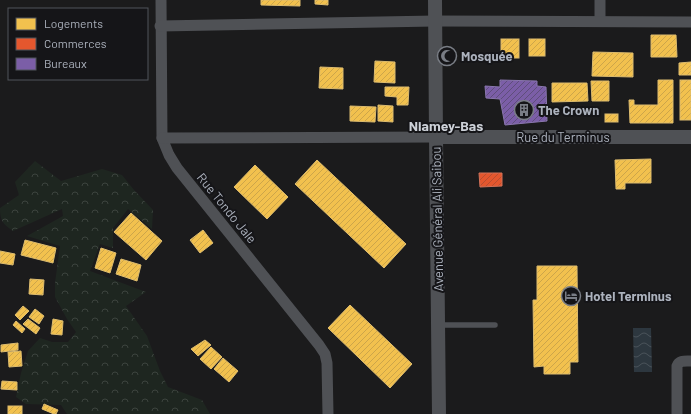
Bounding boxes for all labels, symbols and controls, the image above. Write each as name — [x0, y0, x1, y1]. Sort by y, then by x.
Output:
legend — [8, 8, 148, 80]
text: Logements — [44, 16, 103, 30]
text: Commerces — [44, 36, 107, 50]
mosque icon: Mosquée — [436, 45, 458, 67]
place label: Mosquée — [461, 48, 513, 64]
text: Bureaux — [44, 56, 87, 70]
building icon: The Crown — [513, 99, 535, 121]
place label: The Crown — [538, 102, 599, 118]
district label: Niamey-Bas — [409, 117, 483, 134]
street label: Rue du Terminus — [516, 129, 610, 145]
street label: Avenue Général Ali Saibou — [428, 146, 446, 292]
street label: Rue Tondo Jale — [194, 170, 260, 246]
hotel icon: Hotel Terminus — [560, 285, 582, 307]
place label: Hotel Terminus — [585, 288, 672, 304]

